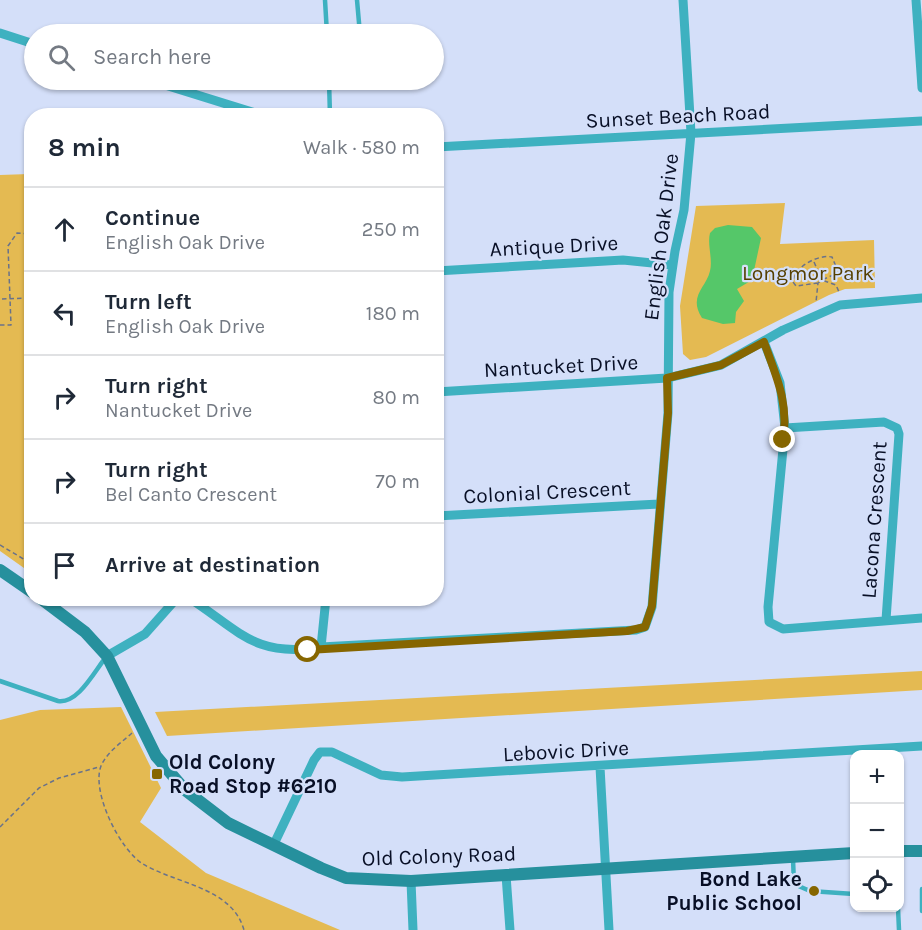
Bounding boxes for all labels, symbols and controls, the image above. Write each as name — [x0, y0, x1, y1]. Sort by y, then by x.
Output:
search box — [24, 24, 444, 90]
icon: search — [45, 41, 78, 74]
text: Search here — [93, 44, 211, 70]
street label: Sunset Beach Road — [585, 99, 771, 133]
text: 8 min — [48, 132, 121, 163]
text: Walk · 580 m — [303, 136, 420, 159]
street label: English Oak Drive — [639, 152, 683, 322]
text: Continue — [105, 205, 200, 231]
icon: ahead — [48, 213, 81, 246]
text: 250 m — [362, 218, 420, 241]
text: English Oak Drive — [105, 231, 265, 254]
street label: Antique Drive — [489, 231, 619, 261]
park label: Longmor Park — [742, 261, 874, 285]
text: Turn left — [105, 289, 192, 315]
icon: left — [48, 297, 81, 330]
text: 180 m — [366, 302, 420, 325]
text: English Oak Drive — [105, 315, 265, 338]
street label: Nantucket Drive — [483, 350, 639, 382]
text: Turn right — [105, 373, 208, 399]
icon: right — [48, 381, 81, 414]
text: 80 m — [372, 386, 420, 409]
text: Nantucket Drive — [105, 399, 252, 422]
route end — [769, 426, 795, 452]
street label: Lacona Crescent — [857, 441, 891, 599]
text: Turn right — [105, 457, 208, 483]
icon: right — [48, 465, 81, 498]
text: 70 m — [375, 470, 420, 493]
street label: Colonial Crescent — [463, 476, 631, 508]
text: Bel Canto Crescent — [105, 483, 277, 506]
icon: arrive — [48, 549, 81, 582]
text: Arrive at destination — [105, 552, 320, 578]
route start — [294, 636, 320, 662]
street label: Lebovic Drive — [502, 736, 630, 766]
place label: Old Colony Road Stop #6210 — [169, 750, 337, 798]
map controls — [850, 750, 904, 912]
button: + — [850, 750, 904, 804]
marker: Old Colony Road Stop #6210 — [150, 767, 164, 781]
button: − — [850, 804, 904, 858]
street label: Old Colony Road — [361, 841, 517, 871]
button: locate — [850, 858, 904, 912]
place label: Bond Lake Public School — [666, 867, 802, 915]
marker: Bond Lake Public School — [807, 884, 821, 898]

